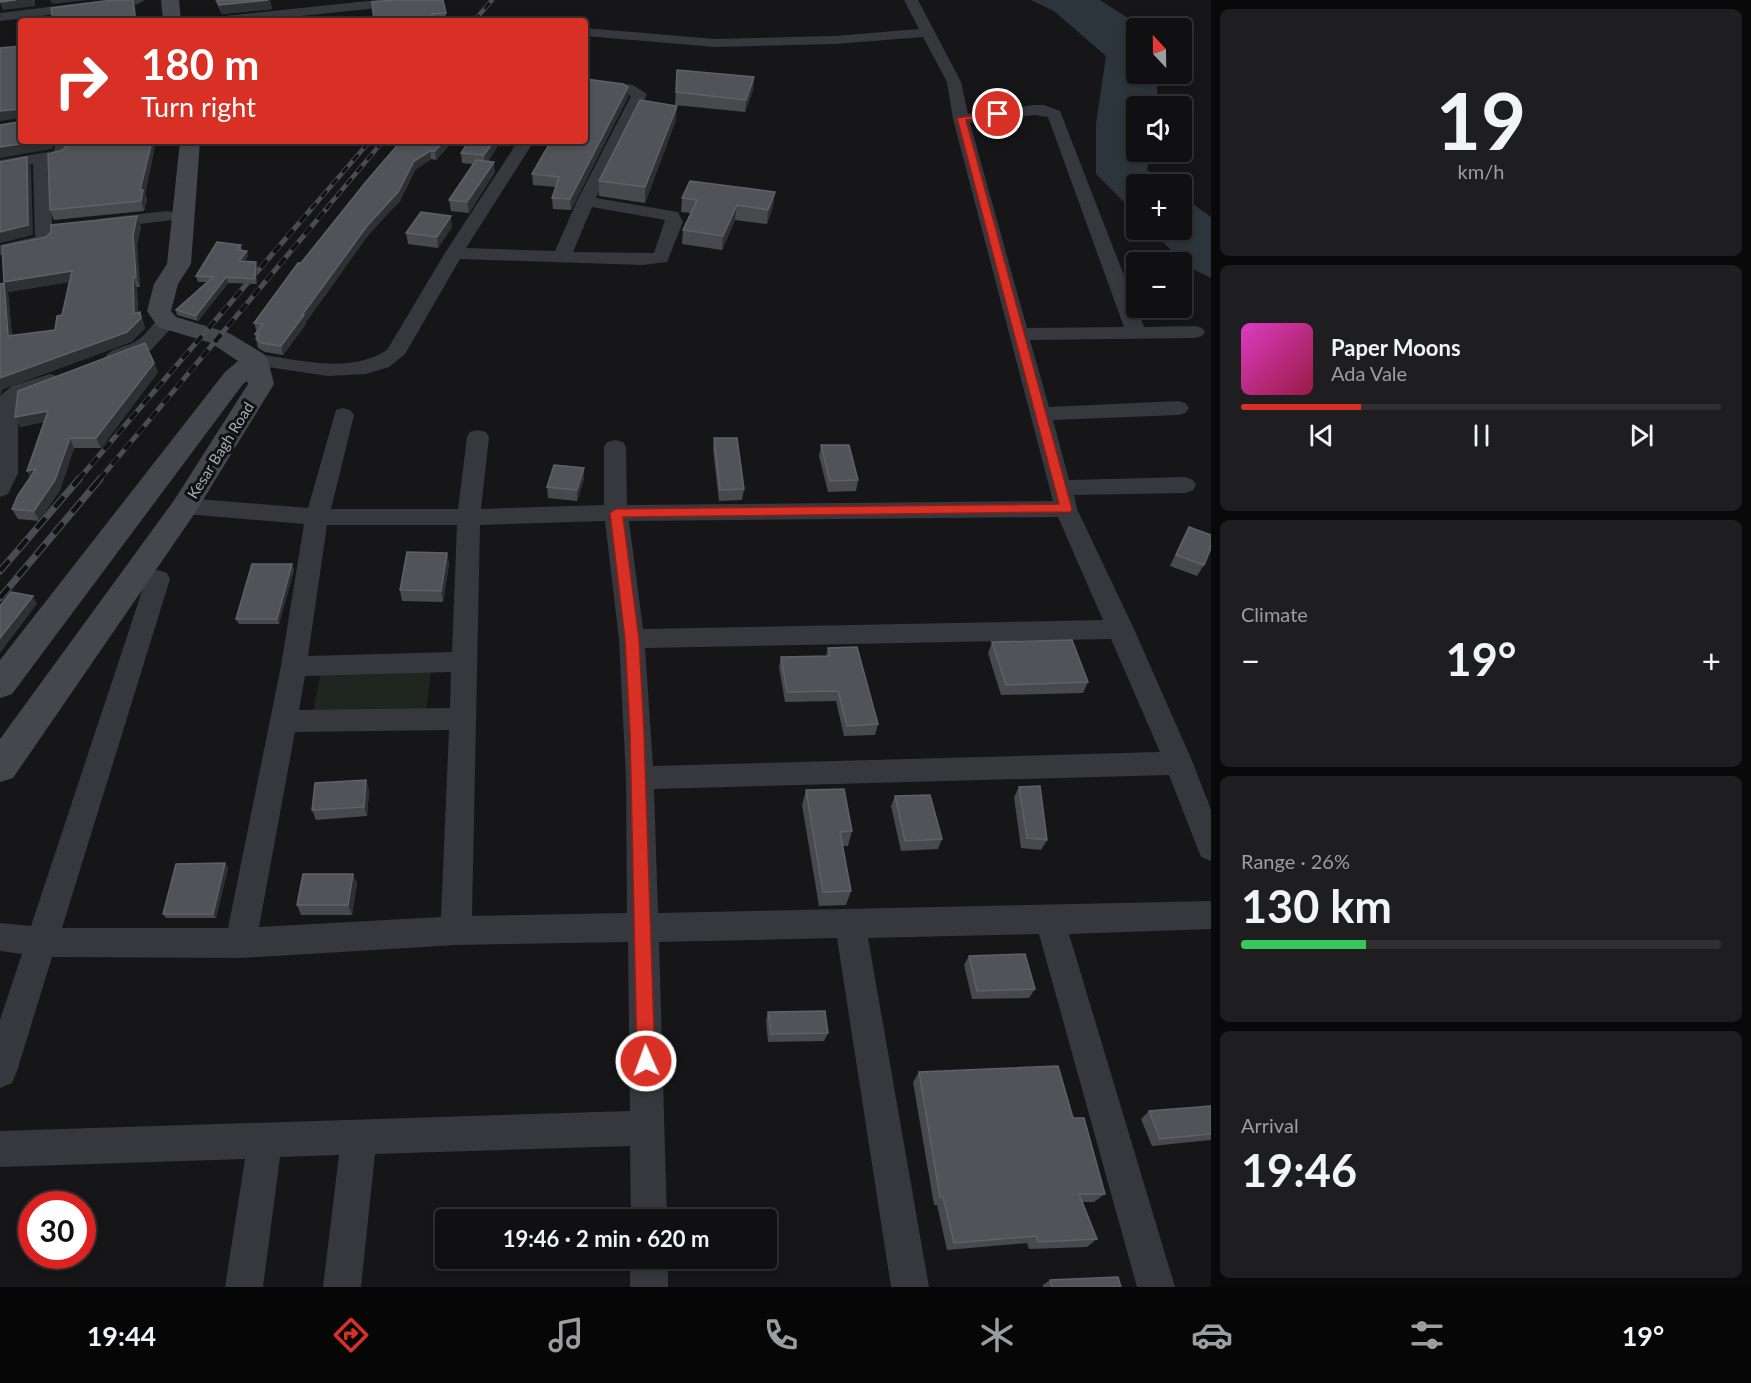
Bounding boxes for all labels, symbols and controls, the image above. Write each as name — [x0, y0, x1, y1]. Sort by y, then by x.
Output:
north arrow — [1126, 18, 1192, 84]
map controls — [1126, 18, 1192, 318]
text: 180 m — [141, 39, 259, 89]
icon: right — [42, 42, 120, 120]
text: 19 — [1436, 73, 1526, 167]
pin — [972, 88, 1023, 139]
text: Turn right — [141, 90, 256, 123]
button: sound — [1126, 96, 1192, 162]
icon: arrive — [981, 97, 1014, 130]
text: km/h — [1458, 159, 1504, 183]
button: + — [1126, 174, 1192, 240]
button: − — [1126, 252, 1192, 318]
text: Paper Moons — [1331, 334, 1461, 361]
text: Ada Vale — [1331, 361, 1407, 385]
street label: Kesar Bagh Road — [183, 398, 257, 502]
icon: previous — [1305, 419, 1338, 452]
icon: pause — [1465, 419, 1498, 452]
icon: next — [1625, 419, 1658, 452]
text: Climate — [1241, 602, 1308, 626]
text: 19° — [1446, 632, 1516, 686]
text: − — [1241, 640, 1260, 680]
text: + — [1702, 640, 1721, 680]
text: Range · 26% — [1241, 849, 1350, 873]
text: 130 km — [1241, 879, 1392, 933]
position arrow — [614, 1029, 678, 1093]
text: Arrival — [1241, 1113, 1299, 1137]
text: 19:46 — [1241, 1143, 1357, 1197]
speed limit sign: 30 — [18, 1191, 96, 1269]
text: 19:46 · 2 min · 620 m — [503, 1225, 709, 1252]
icon: directions — [330, 1314, 372, 1356]
icon: music — [545, 1314, 587, 1356]
icon: phone — [760, 1314, 802, 1356]
icon: climate — [976, 1314, 1018, 1356]
icon: car — [1191, 1314, 1233, 1356]
icon: filters — [1406, 1314, 1448, 1356]
text: 19:44 — [87, 1319, 156, 1352]
text: 19° — [1622, 1319, 1664, 1352]

